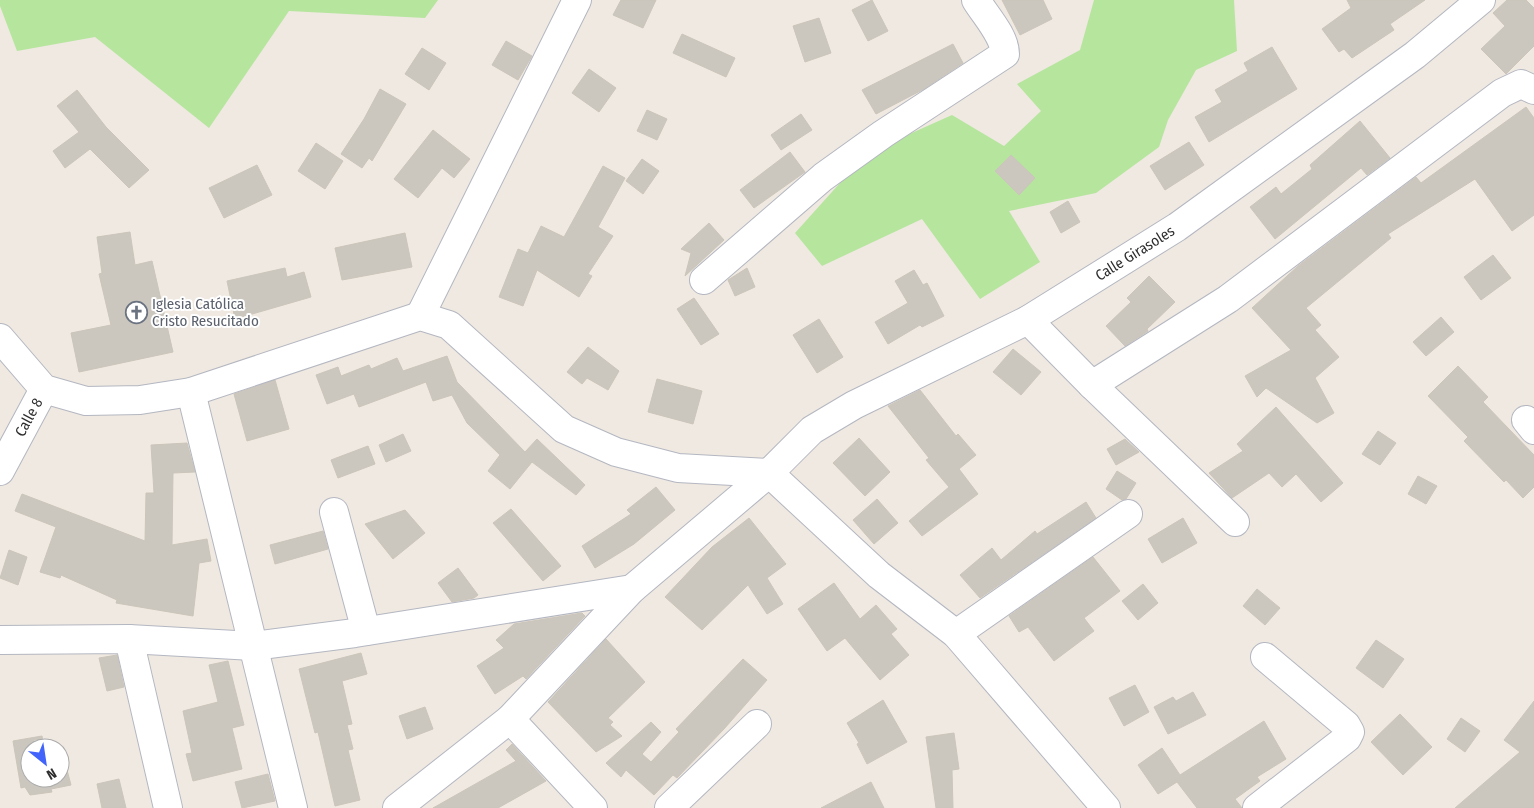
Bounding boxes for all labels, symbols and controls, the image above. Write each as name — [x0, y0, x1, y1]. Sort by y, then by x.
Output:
street label: Calle Girasoles — [1092, 222, 1178, 285]
place label: Iglesia Católica Cristo Resucitado — [152, 295, 259, 330]
church icon: Iglesia Católica Cristo Resucitado — [124, 301, 148, 325]
street label: Calle 8 — [11, 395, 46, 440]
north arrow — [20, 738, 70, 788]
text: N — [43, 764, 59, 783]

